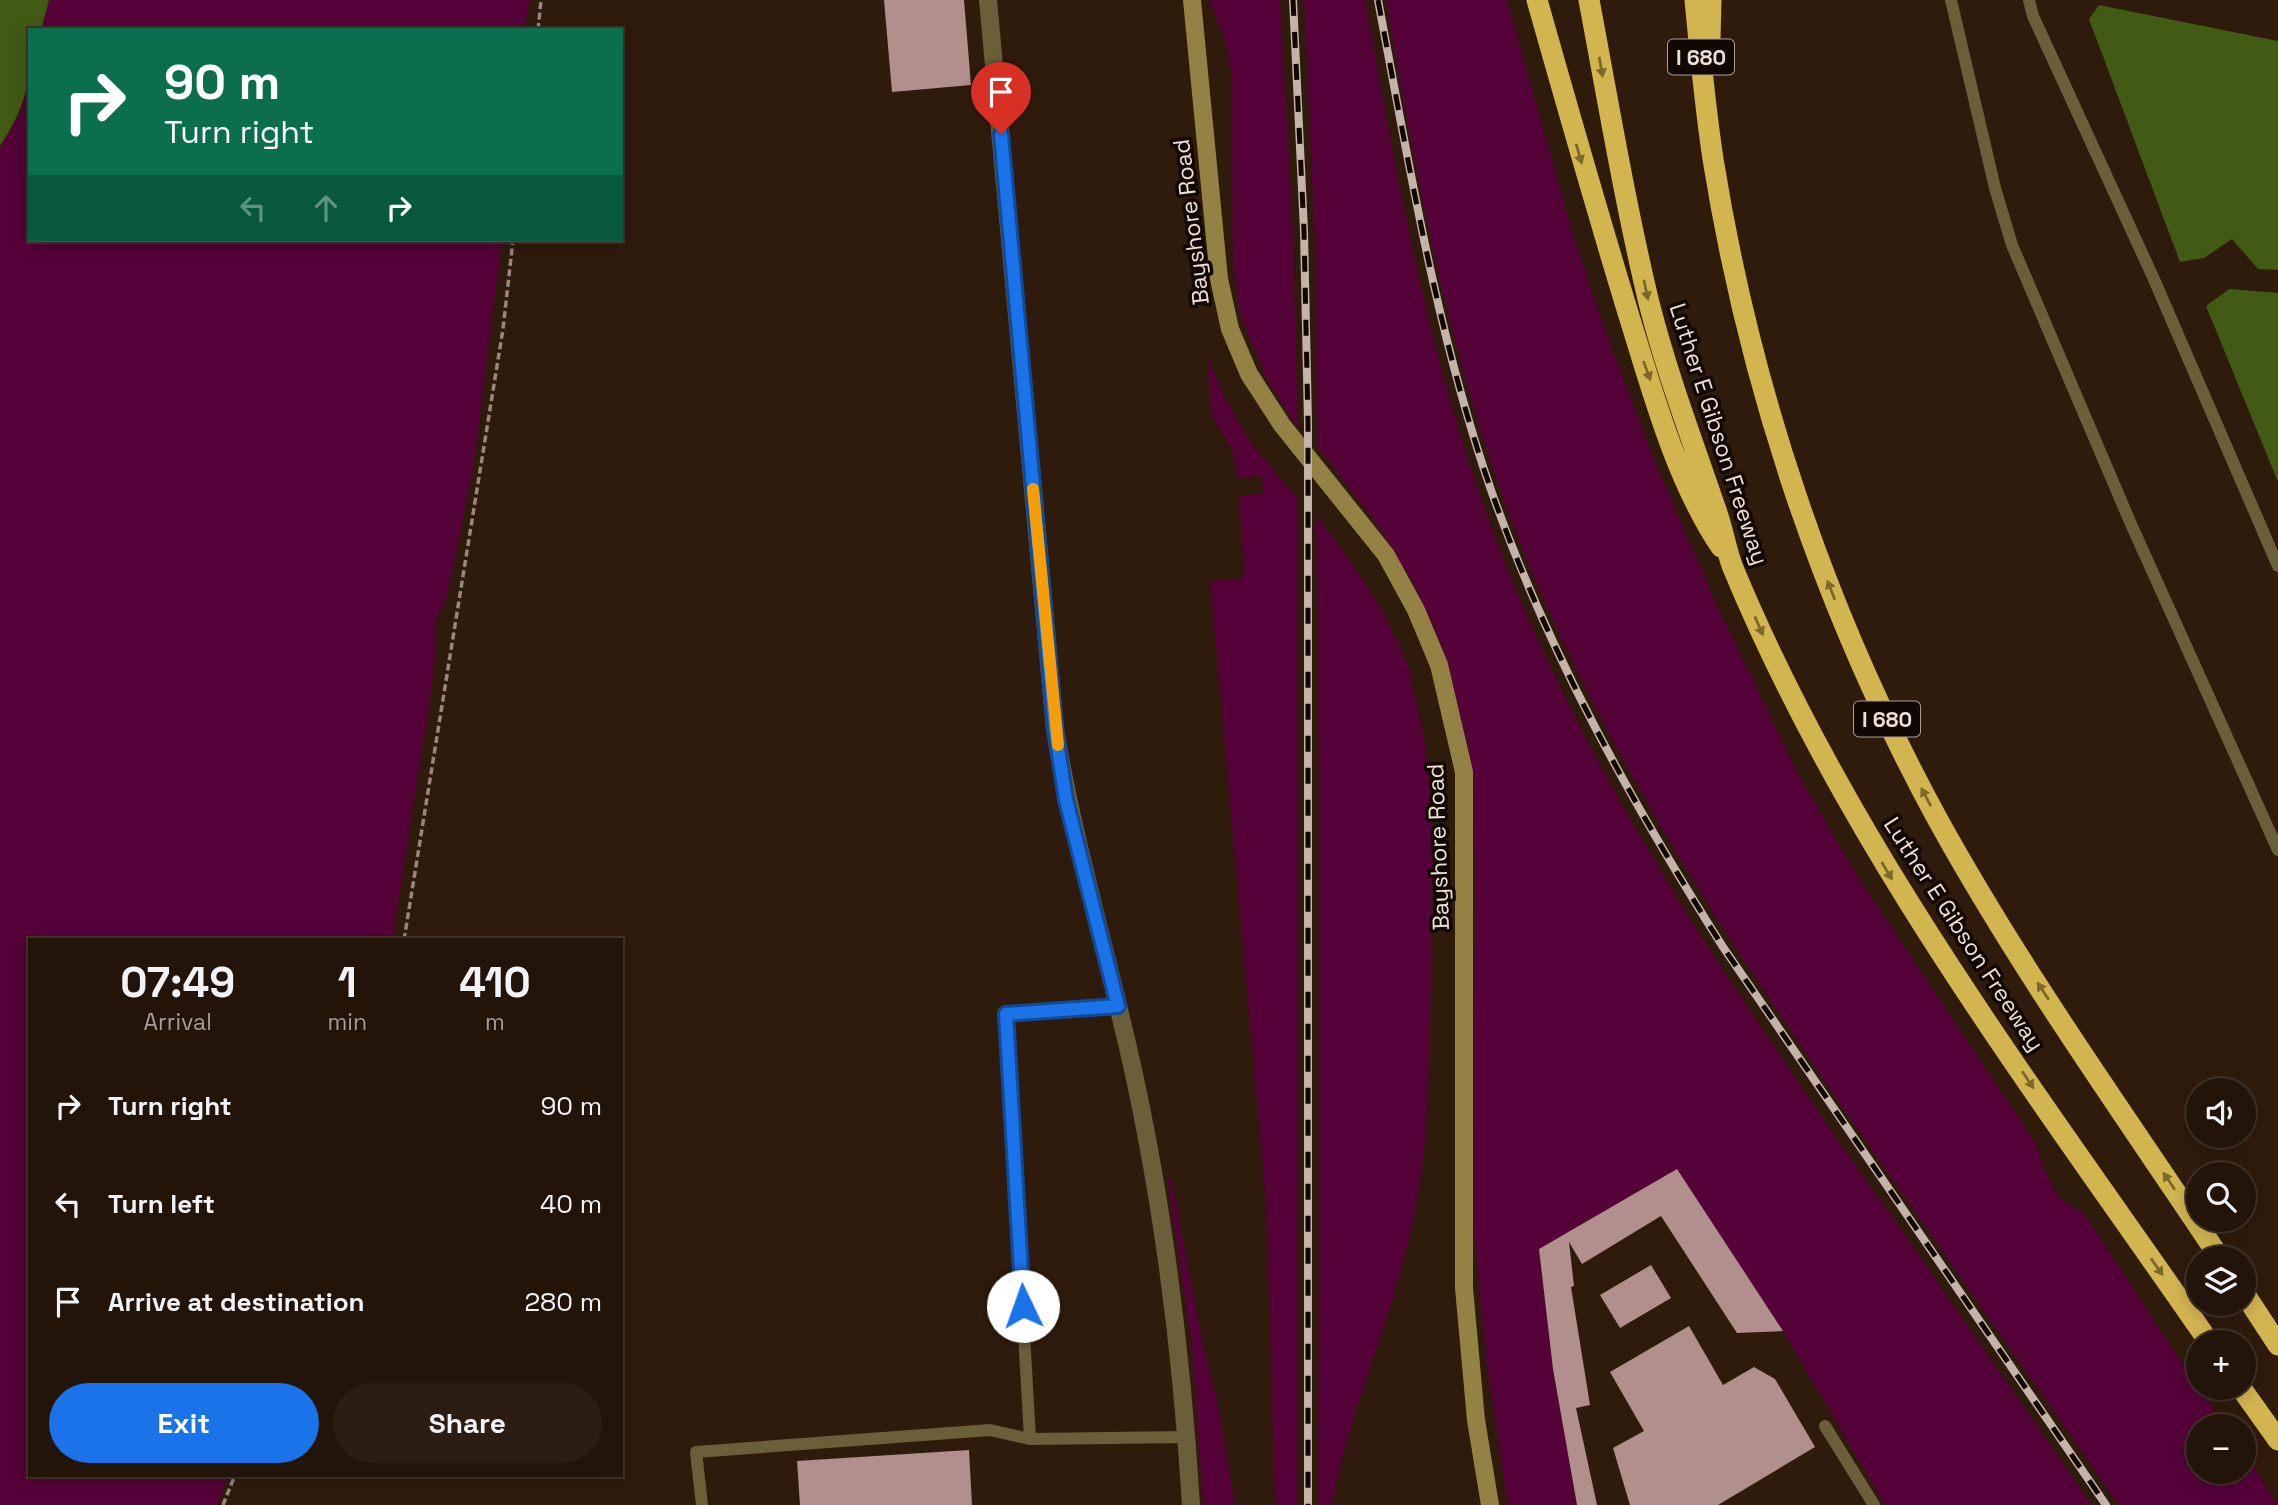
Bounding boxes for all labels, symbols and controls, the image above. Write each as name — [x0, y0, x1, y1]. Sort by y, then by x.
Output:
road number: I 680 — [1668, 40, 1734, 74]
text: 90 m — [164, 51, 280, 113]
icon: right — [49, 56, 140, 147]
one-way arrow — [1596, 56, 1607, 78]
pin — [971, 62, 1031, 134]
icon: arrive — [982, 73, 1020, 111]
text: Turn right — [164, 112, 314, 152]
street label: Bayshore Road — [1166, 137, 1216, 307]
one-way arrow — [1575, 144, 1585, 165]
icon: left — [234, 189, 272, 227]
icon: ahead — [307, 189, 345, 227]
icon: right — [380, 189, 418, 227]
one-way arrow — [1641, 279, 1652, 301]
street label: Luther E Gibson Freeway — [1663, 299, 1775, 569]
one-way arrow — [1642, 361, 1653, 382]
one-way arrow — [1825, 580, 1836, 601]
one-way arrow — [1753, 616, 1765, 636]
road number: I 680 — [1854, 702, 1920, 736]
street label: Bayshore Road — [1420, 763, 1456, 931]
one-way arrow — [1920, 787, 1932, 806]
street label: Luther E Gibson Freeway — [1877, 811, 2051, 1057]
one-way arrow — [1881, 861, 1894, 880]
text: 07:49 — [120, 956, 235, 1009]
text: 1 — [338, 956, 357, 1009]
text: 410 — [459, 956, 531, 1009]
one-way arrow — [2037, 982, 2050, 1001]
text: Arrival — [144, 1007, 212, 1037]
text: min — [328, 1007, 367, 1037]
text: m — [485, 1007, 505, 1037]
one-way arrow — [2021, 1071, 2035, 1089]
map controls — [2186, 1078, 2256, 1484]
button: sound — [2186, 1078, 2256, 1148]
icon: right — [49, 1087, 87, 1125]
text: Turn right — [108, 1089, 232, 1123]
text: 90 m — [540, 1089, 602, 1123]
button: search — [2186, 1162, 2256, 1232]
one-way arrow — [2162, 1172, 2176, 1190]
icon: left — [49, 1185, 87, 1223]
text: Turn left — [108, 1187, 215, 1221]
text: 40 m — [540, 1187, 602, 1221]
button: layers — [2186, 1246, 2256, 1316]
one-way arrow — [2150, 1258, 2164, 1276]
position arrow — [986, 1269, 1060, 1343]
icon: arrive — [49, 1283, 87, 1321]
text: Arrive at destination — [108, 1285, 365, 1319]
text: 280 m — [524, 1285, 602, 1319]
button: + — [2186, 1330, 2256, 1400]
button: Exit — [49, 1383, 319, 1463]
button: Share — [333, 1383, 602, 1463]
button: − — [2186, 1414, 2256, 1484]

